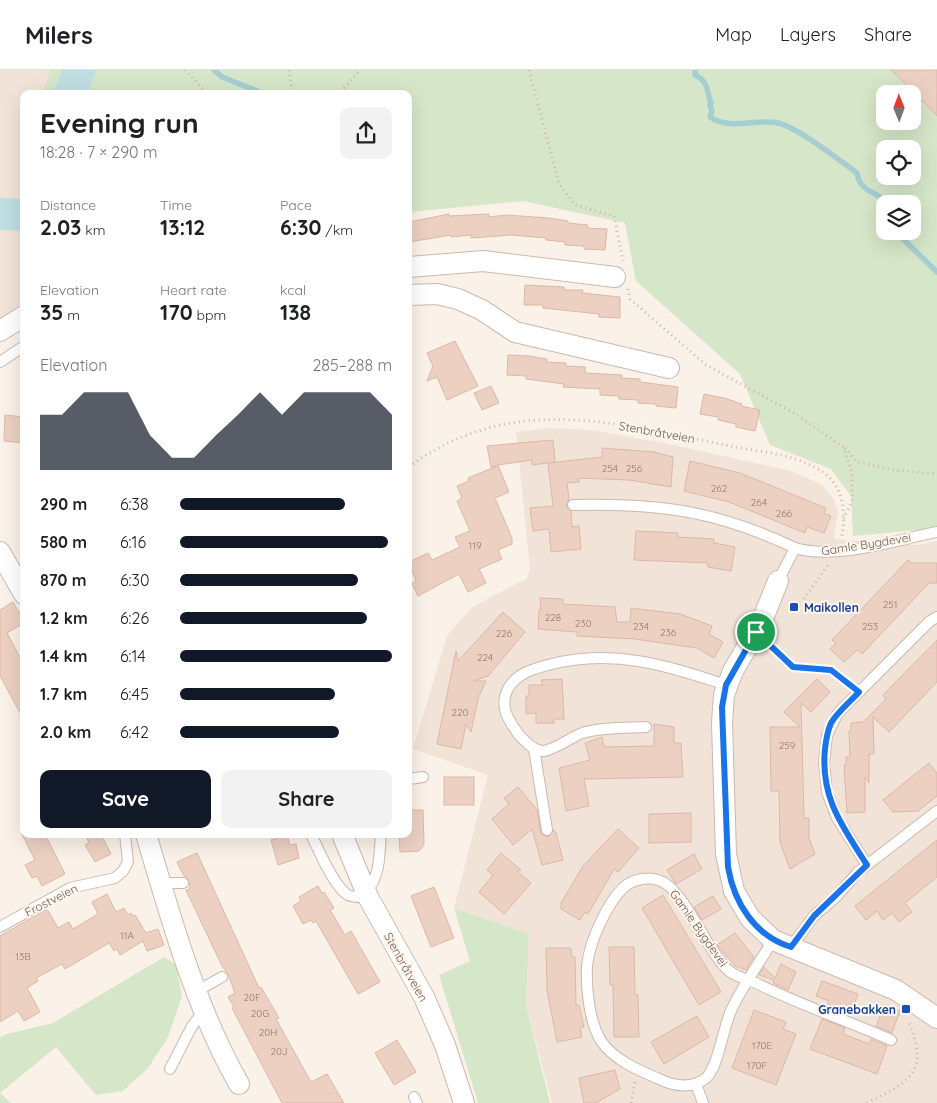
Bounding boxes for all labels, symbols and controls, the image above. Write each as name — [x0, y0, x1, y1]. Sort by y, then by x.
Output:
text: Milers — [25, 20, 93, 50]
text: Map — [715, 23, 752, 46]
text: Layers — [780, 23, 836, 46]
text: Share — [864, 23, 912, 46]
north arrow — [876, 85, 921, 130]
map controls — [876, 85, 921, 240]
text: Evening run — [40, 105, 199, 140]
button: share — [340, 107, 392, 159]
button: locate — [876, 140, 921, 185]
text: 18:28 · 7 × 290 m — [40, 142, 158, 162]
button: layers — [876, 195, 921, 240]
text: Distance — [40, 196, 96, 214]
text: Time — [160, 196, 192, 214]
text: Pace — [280, 196, 312, 214]
text: 2.03 — [40, 214, 81, 240]
text: 13:12 — [160, 214, 205, 240]
text: 6:30 — [280, 214, 322, 240]
text: km — [81, 221, 105, 239]
text: /km — [322, 221, 353, 239]
text: Elevation — [40, 281, 99, 299]
text: Heart rate — [160, 281, 227, 299]
text: kcal — [280, 281, 306, 299]
text: 35 — [40, 299, 63, 325]
text: 170 — [160, 299, 193, 325]
text: 138 — [280, 299, 311, 325]
text: m — [63, 306, 80, 324]
text: bpm — [193, 306, 226, 324]
text: Elevation — [40, 355, 107, 375]
text: 285–288 m — [313, 355, 392, 375]
street label: Stenbråtveien — [618, 418, 696, 446]
house number: 254 — [602, 462, 618, 475]
house number: 256 — [626, 462, 643, 475]
house number: 262 — [711, 482, 728, 495]
text: 290 m — [40, 494, 87, 514]
text: 6:38 — [120, 494, 149, 514]
house number: 264 — [751, 496, 767, 509]
house number: 266 — [776, 507, 793, 520]
street label: Gamle Bygdevei — [820, 529, 912, 559]
text: 580 m — [40, 532, 87, 552]
text: 6:16 — [120, 532, 146, 552]
house number: 119 — [469, 539, 482, 552]
text: 870 m — [40, 570, 87, 590]
text: 6:30 — [120, 570, 150, 590]
house number: 251 — [883, 598, 897, 611]
place label: Maikollen — [804, 600, 859, 615]
marker: Maikollen — [788, 601, 800, 613]
text: 1.2 km — [40, 608, 88, 628]
text: 6:26 — [120, 608, 149, 628]
house number: 228 — [545, 611, 561, 624]
pin — [735, 611, 777, 653]
house number: 230 — [575, 617, 591, 630]
icon: arrive — [742, 618, 770, 646]
house number: 234 — [633, 620, 649, 633]
house number: 253 — [862, 620, 878, 633]
house number: 236 — [660, 626, 677, 639]
house number: 226 — [496, 627, 513, 640]
text: 1.4 km — [40, 646, 87, 666]
text: 6:14 — [120, 646, 146, 666]
house number: 224 — [477, 651, 493, 664]
text: 1.7 km — [40, 684, 87, 704]
text: 6:45 — [120, 684, 149, 704]
house number: 220 — [451, 706, 469, 719]
text: 2.0 km — [40, 722, 91, 742]
text: 6:42 — [120, 722, 149, 742]
house number: 259 — [779, 739, 796, 752]
button: Save — [40, 770, 211, 828]
button: Share — [221, 770, 392, 828]
street label: Frostveien — [22, 880, 80, 920]
street label: Gamle Bygdevei — [667, 887, 731, 969]
house number: 11A — [120, 929, 134, 942]
street label: Stenbråtveien — [381, 930, 431, 1004]
house number: 13B — [15, 950, 31, 963]
house number: 20F — [243, 991, 261, 1004]
place label: Granebakken — [818, 1002, 896, 1017]
marker: Granebakken — [900, 1003, 912, 1015]
house number: 20G — [251, 1007, 269, 1020]
house number: 20H — [259, 1026, 277, 1039]
house number: 170E — [752, 1039, 773, 1052]
house number: 20J — [270, 1045, 288, 1058]
house number: 170F — [747, 1059, 768, 1072]

